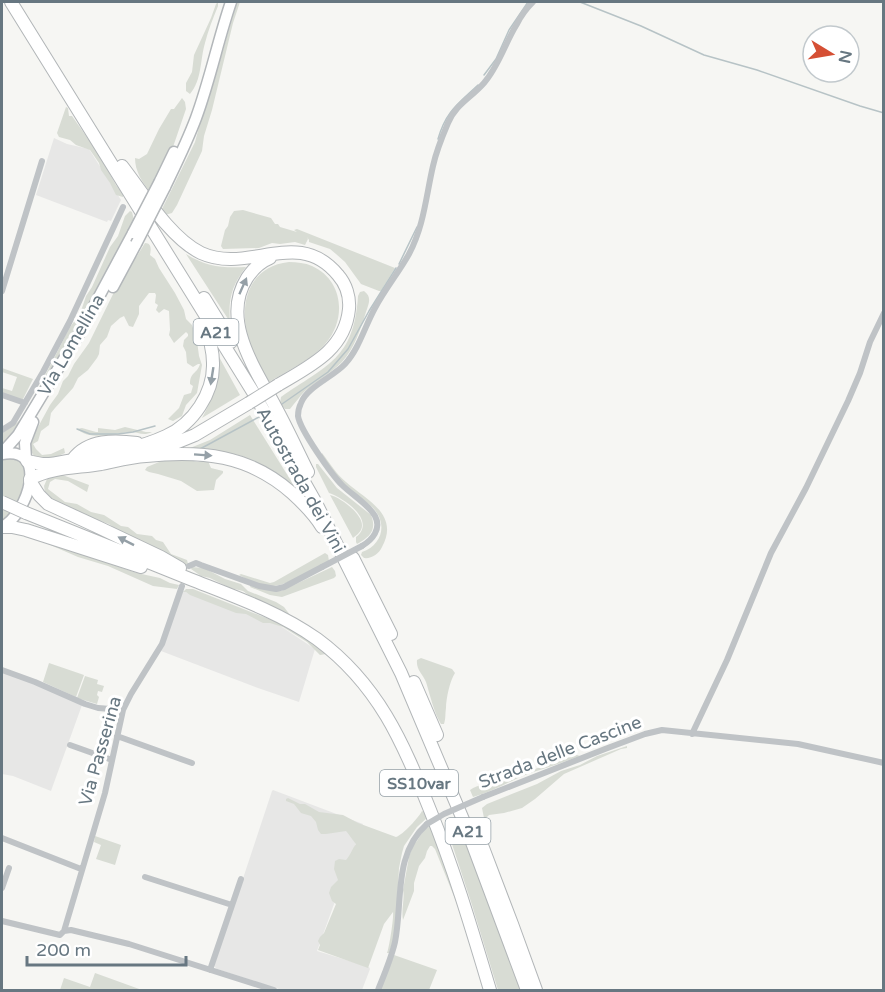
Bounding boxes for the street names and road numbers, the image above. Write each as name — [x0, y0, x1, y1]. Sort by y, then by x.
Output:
street label: Via Lomellina — [33, 290, 109, 400]
road number: A21 — [194, 319, 238, 345]
street label: Autostrada dei Vini — [252, 403, 350, 557]
street label: Via Passerina — [74, 694, 126, 808]
street label: Strada delle Cascine — [475, 711, 645, 793]
road number: SS10var — [380, 770, 458, 796]
road number: A21 — [446, 818, 490, 844]

